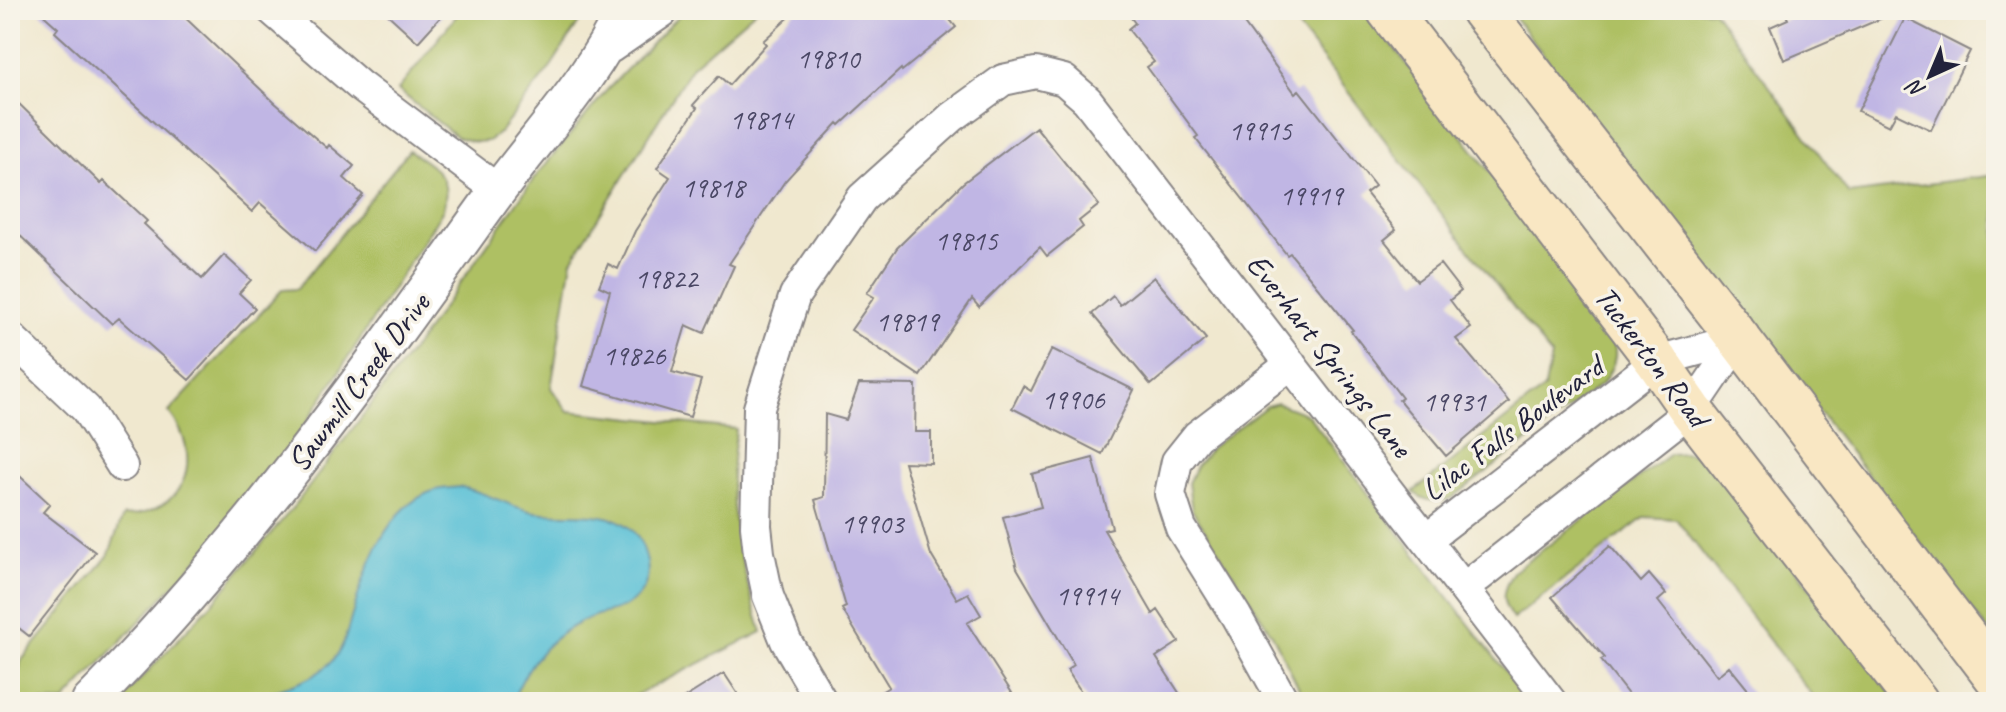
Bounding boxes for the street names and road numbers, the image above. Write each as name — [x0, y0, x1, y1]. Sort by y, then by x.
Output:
street label: Everhart Springs Lane — [1237, 245, 1423, 467]
street label: Tuckerton Road — [1585, 278, 1721, 439]
street label: Sawmill Creek Drive — [278, 283, 441, 480]
street label: Lilac Falls Boulevard — [1413, 344, 1615, 510]

